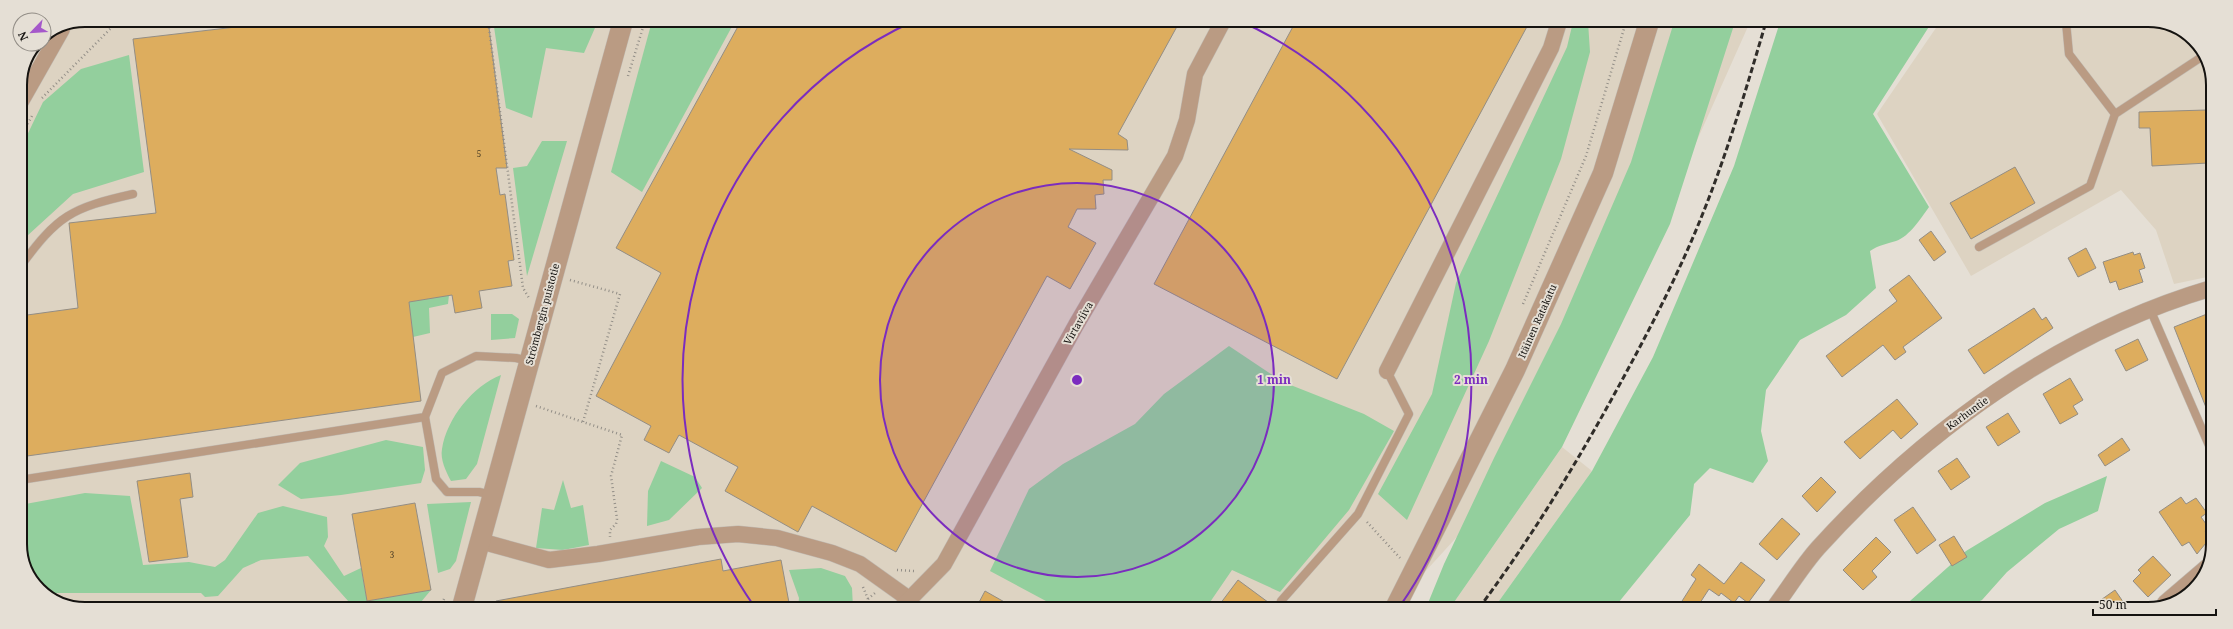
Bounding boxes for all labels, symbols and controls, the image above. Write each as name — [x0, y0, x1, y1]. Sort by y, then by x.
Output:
north arrow — [12, 12, 52, 52]
text: N — [14, 29, 31, 44]
house number: 5 — [477, 148, 481, 159]
street label: Strömbergin puistotie — [522, 262, 562, 366]
street label: Itäinen Ratakatu — [1514, 281, 1560, 360]
street label: Virtaviiva — [1060, 299, 1096, 347]
text: 1 min — [1257, 371, 1291, 388]
text: 2 min — [1454, 371, 1488, 388]
centre of rings — [1070, 373, 1084, 387]
street label: Karhuntie — [1943, 393, 1991, 433]
house number: 3 — [390, 549, 395, 560]
scale bar — [2093, 591, 2216, 617]
text: 50 m — [2099, 596, 2127, 613]

